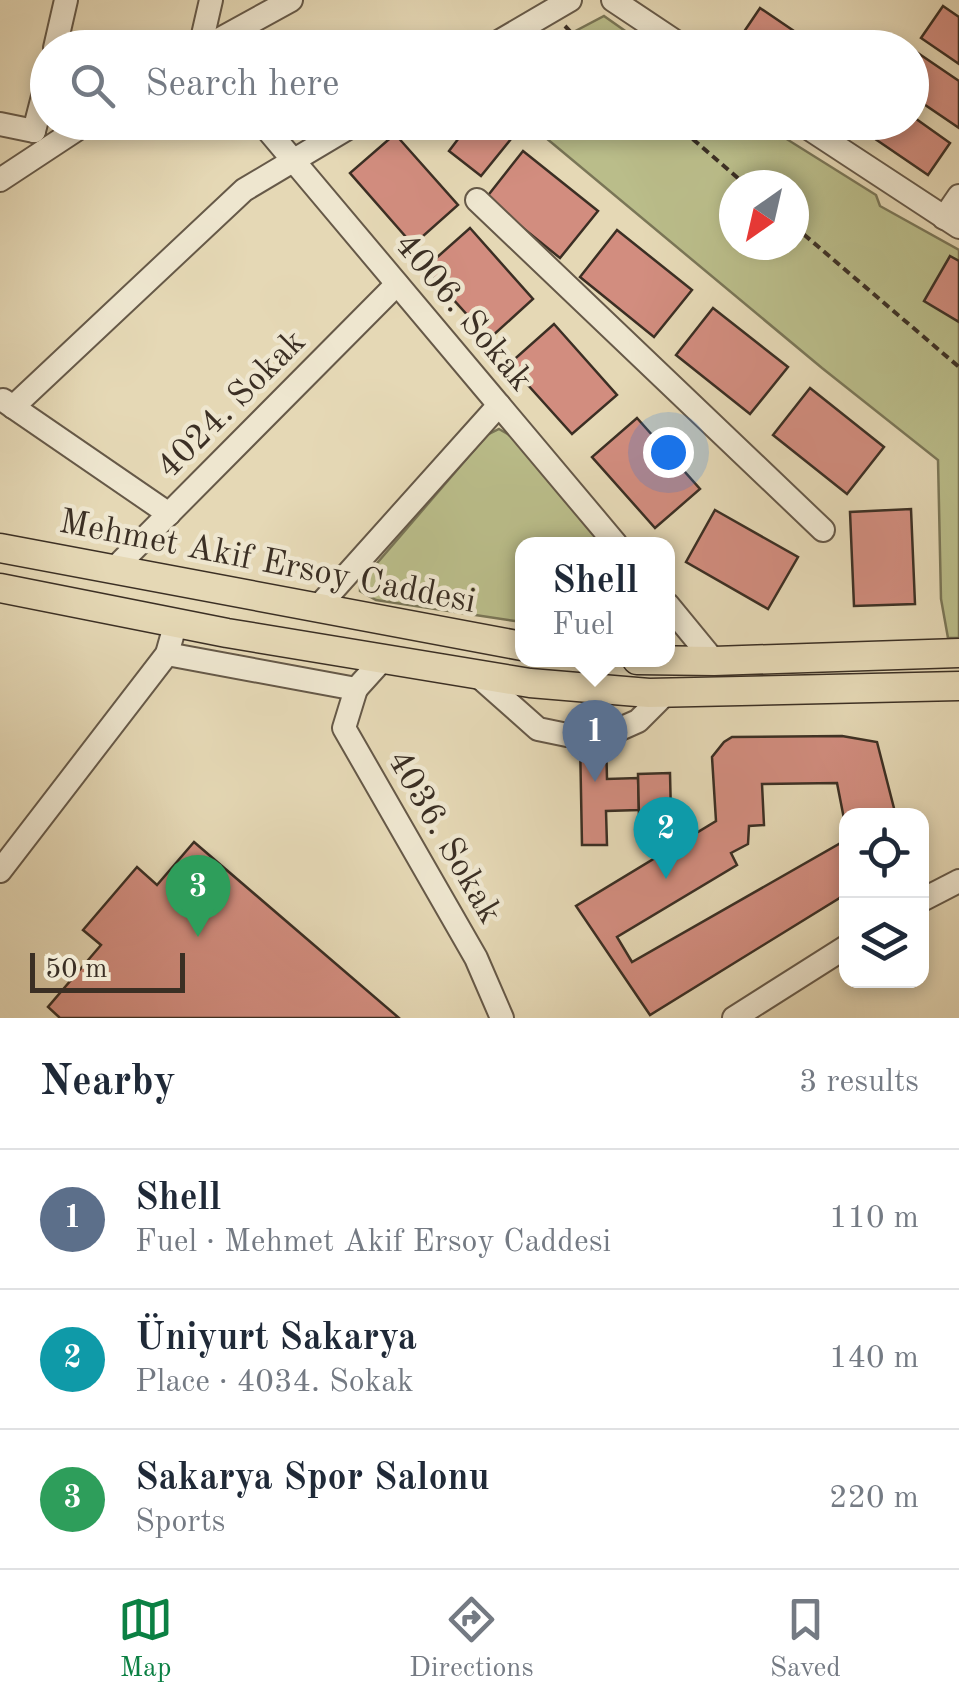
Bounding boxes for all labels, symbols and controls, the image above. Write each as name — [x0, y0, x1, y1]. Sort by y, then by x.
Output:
search box — [30, 30, 929, 140]
icon: search — [65, 58, 120, 113]
text: Search here — [145, 66, 340, 104]
north arrow — [719, 170, 809, 260]
street label: 4006. Sokak — [387, 227, 539, 398]
street label: 4024. Sokak — [151, 324, 313, 486]
your location — [643, 427, 694, 478]
street label: Mehmet Akif Ersoy Caddesi — [56, 505, 479, 620]
popup — [515, 537, 675, 667]
text: Shell — [552, 563, 638, 601]
text: Fuel — [552, 610, 614, 642]
pin: 1 — [562, 700, 628, 782]
street label: 4036. Sokak — [380, 745, 507, 930]
pin: 2 — [634, 796, 698, 879]
map controls — [839, 808, 929, 988]
button: locate — [839, 808, 929, 898]
pin: 3 — [166, 854, 230, 937]
button: layers — [839, 898, 929, 988]
scale bar — [30, 948, 185, 993]
text: 50 m — [45, 956, 108, 984]
text: Nearby — [40, 1062, 176, 1104]
text: 3 results — [799, 1067, 919, 1099]
text: Shell — [135, 1180, 221, 1218]
text: 1 — [63, 1203, 82, 1235]
text: 110 m — [829, 1203, 919, 1235]
text: Fuel · Mehmet Akif Ersoy Caddesi — [135, 1227, 611, 1259]
text: Üniyurt Sakarya — [135, 1320, 417, 1358]
text: 2 — [63, 1343, 82, 1375]
text: 140 m — [829, 1343, 919, 1375]
text: Place · 4034. Sokak — [135, 1367, 414, 1399]
text: Sakarya Spor Salonu — [135, 1460, 490, 1498]
text: 3 — [63, 1483, 82, 1515]
text: 220 m — [829, 1483, 919, 1515]
text: Sports — [135, 1507, 226, 1539]
tab: Map — [118, 1592, 173, 1687]
tab: Directions — [409, 1592, 534, 1687]
tab: Saved — [770, 1592, 841, 1687]

